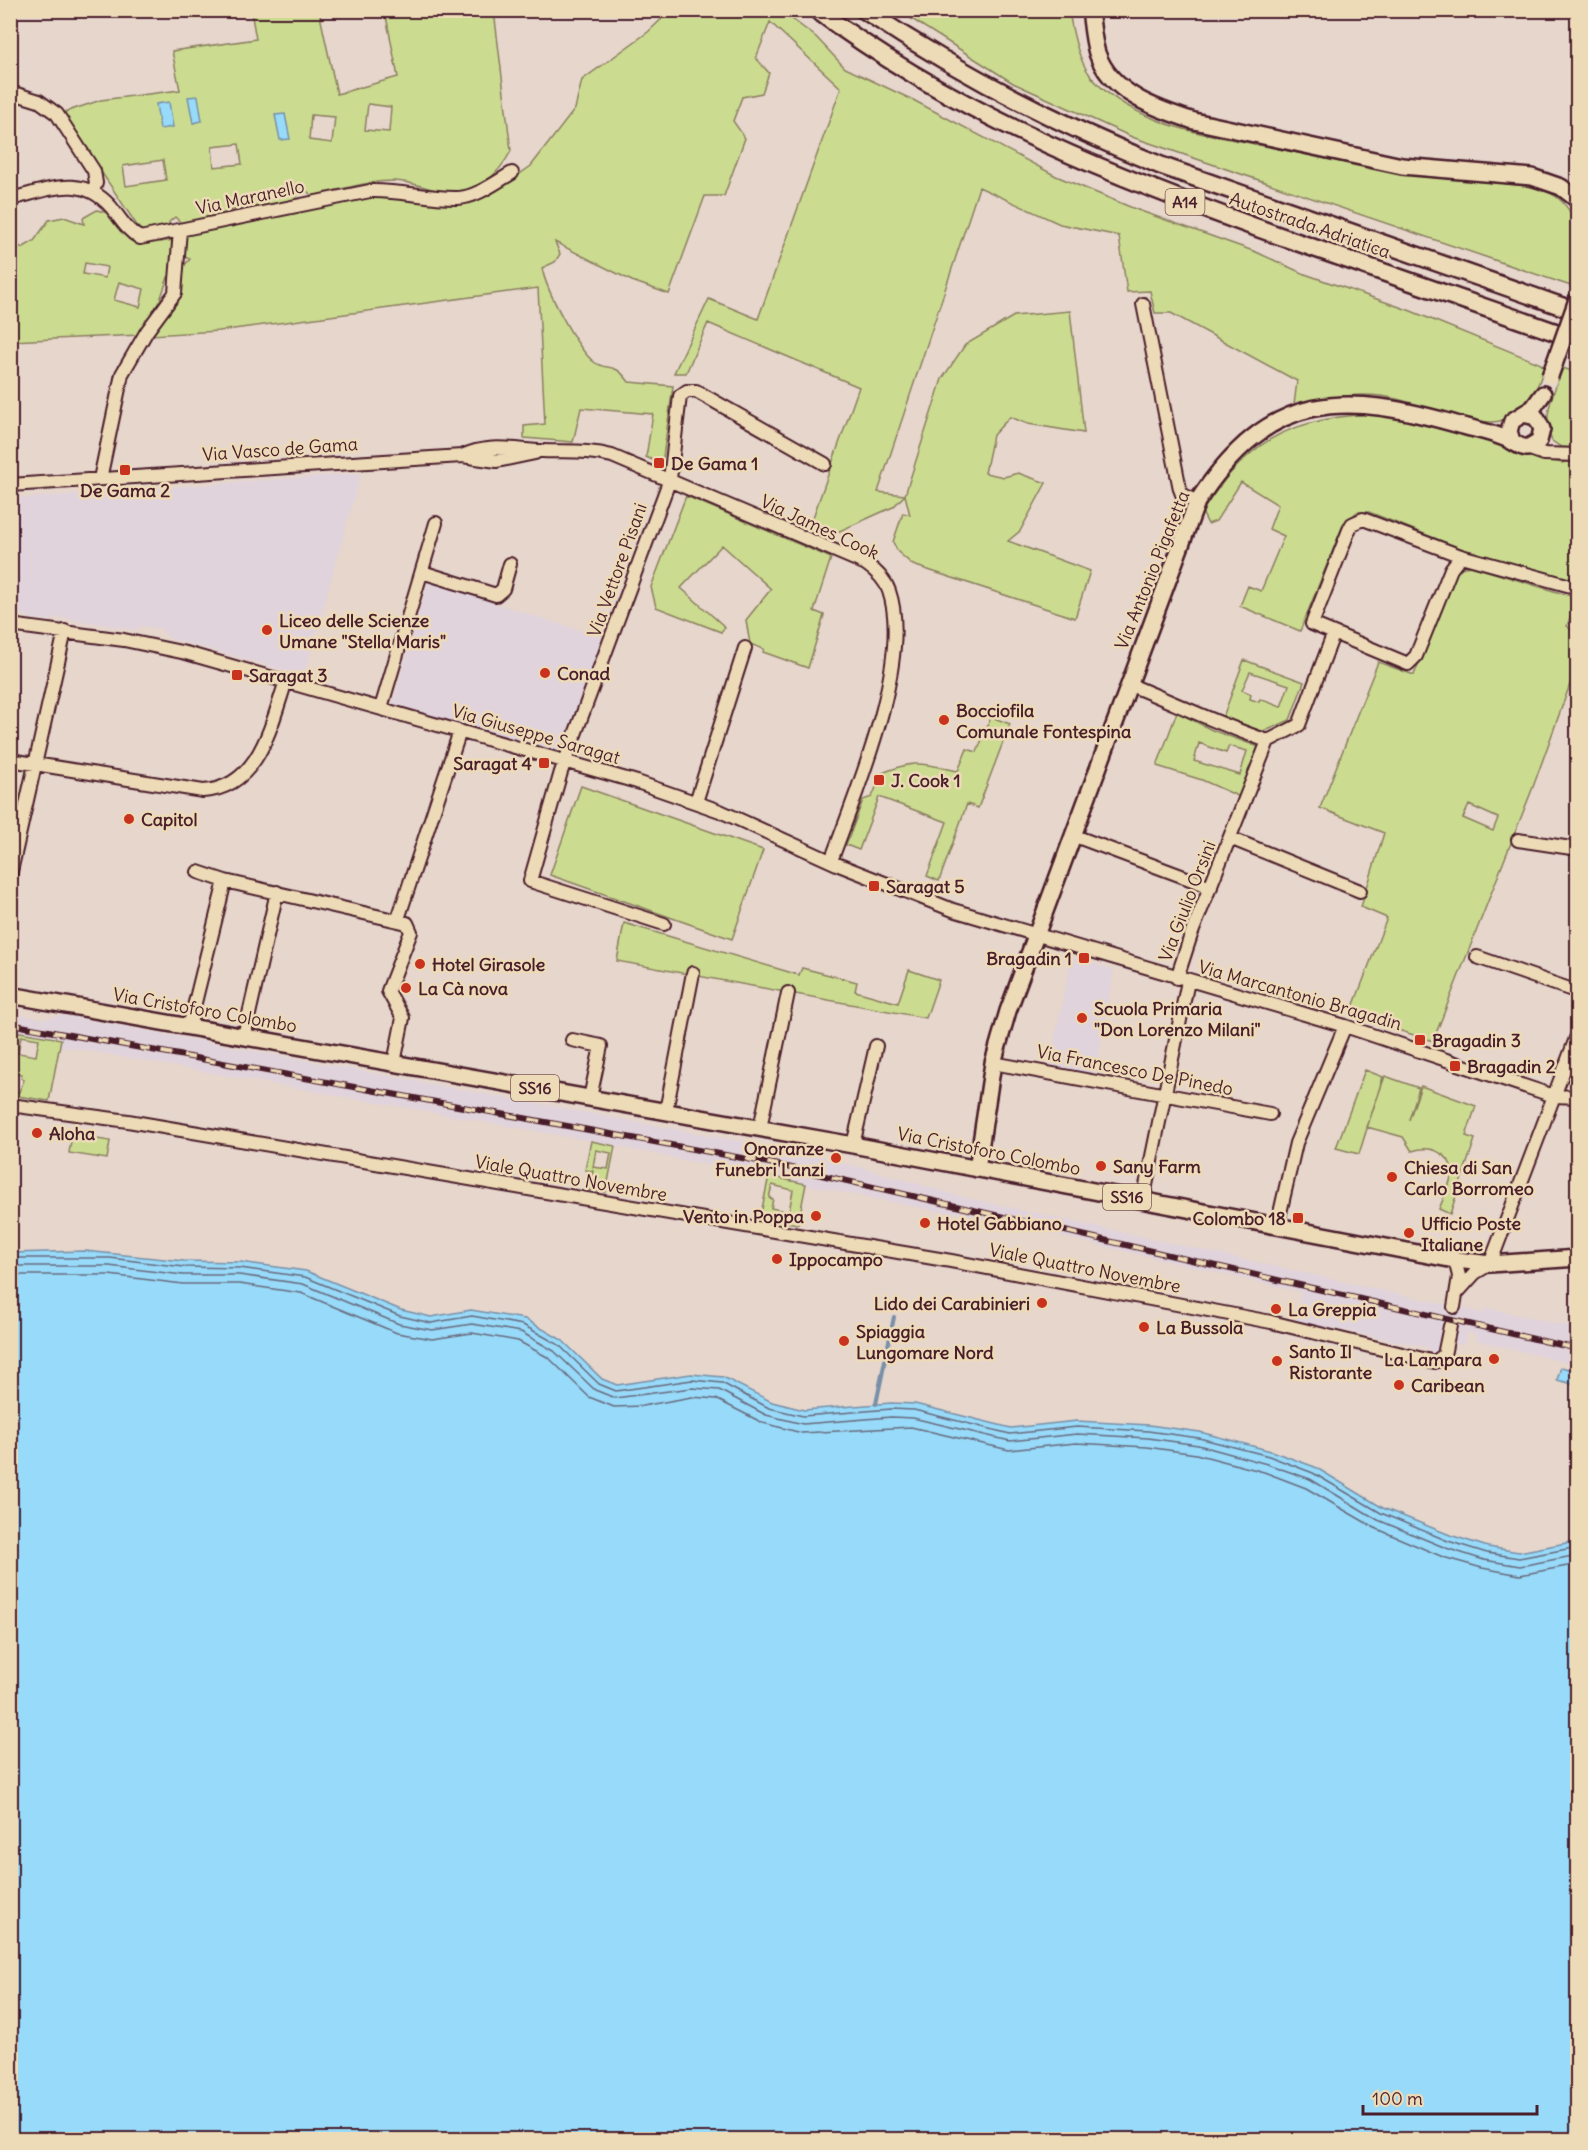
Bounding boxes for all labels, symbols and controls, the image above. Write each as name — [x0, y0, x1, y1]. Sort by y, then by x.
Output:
street label: Via Maranello — [194, 174, 306, 220]
street label: Autostrada Adriatica — [1227, 187, 1393, 263]
road number: A14 — [1166, 189, 1204, 215]
street label: Via Vasco de Gama — [201, 432, 359, 466]
place label: De Gama 1 — [671, 452, 759, 475]
marker: De Gama 1 — [652, 456, 666, 470]
marker: De Gama 2 — [118, 463, 132, 477]
place label: De Gama 2 — [80, 479, 170, 502]
street label: Via Antonio Pigafetta — [1110, 487, 1194, 653]
street label: Via James Cook — [757, 489, 883, 565]
street label: Via Vettore Pisani — [582, 500, 652, 640]
place label: Liceo delle Scienze Umane "Stella Maris" — [279, 609, 446, 653]
marker: Liceo delle Scienze Umane "Stella Maris" — [260, 623, 274, 637]
place label: Conad — [557, 662, 610, 685]
place label: Saragat 3 — [249, 664, 328, 687]
marker: Conad — [538, 666, 552, 680]
marker: Saragat 3 — [230, 668, 244, 682]
street label: Via Giuseppe Saragat — [449, 699, 623, 769]
place label: Bocciofila Comunale Fontespina — [956, 699, 1131, 743]
marker: Bocciofila Comunale Fontespina — [937, 713, 951, 727]
place label: Saragat 4 — [453, 752, 533, 775]
marker: Saragat 4 — [537, 756, 551, 770]
place label: J. Cook 1 — [891, 769, 961, 792]
marker: J. Cook 1 — [872, 773, 886, 787]
place label: Capitol — [141, 808, 197, 831]
marker: Capitol — [122, 812, 136, 826]
street label: Via Giulio Orsini — [1153, 837, 1221, 965]
place label: Saragat 5 — [886, 875, 965, 898]
marker: Saragat 5 — [867, 879, 881, 893]
place label: Bragadin 1 — [986, 947, 1072, 970]
marker: Bragadin 1 — [1077, 951, 1091, 965]
place label: Hotel Girasole — [432, 953, 546, 976]
street label: Via Marcantonio Bragadin — [1196, 955, 1404, 1035]
marker: Hotel Girasole — [413, 957, 427, 971]
place label: La Cà nova — [418, 977, 508, 1000]
marker: La Cà nova — [399, 981, 413, 995]
street label: Via Cristoforo Colombo — [111, 982, 299, 1038]
place label: Scuola Primaria "Don Lorenzo Milani" — [1094, 997, 1261, 1041]
marker: Scuola Primaria "Don Lorenzo Milani" — [1075, 1011, 1089, 1025]
place label: Bragadin 3 — [1432, 1029, 1521, 1052]
marker: Bragadin 3 — [1413, 1033, 1427, 1047]
street label: Via Francesco De Pinedo — [1035, 1040, 1235, 1100]
place label: Bragadin 2 — [1467, 1055, 1556, 1078]
marker: Bragadin 2 — [1448, 1059, 1462, 1073]
road number: SS16 — [511, 1075, 559, 1101]
place label: Aloha — [49, 1122, 95, 1145]
street label: Via Cristoforo Colombo — [895, 1122, 1083, 1180]
marker: Aloha — [30, 1126, 44, 1140]
place label: Onoranze Funebri Lanzi — [715, 1137, 824, 1181]
street label: Viale Quattro Novembre — [473, 1150, 669, 1206]
marker: Onoranze Funebri Lanzi — [829, 1151, 843, 1165]
place label: Sany Farm — [1113, 1155, 1201, 1178]
place label: Chiesa di San Carlo Borromeo — [1404, 1156, 1534, 1200]
marker: Sany Farm — [1094, 1159, 1108, 1173]
marker: Chiesa di San Carlo Borromeo — [1385, 1170, 1399, 1184]
road number: SS16 — [1103, 1184, 1151, 1210]
place label: Vento in Poppa — [683, 1205, 804, 1228]
place label: Colombo 18 — [1192, 1207, 1286, 1230]
marker: Vento in Poppa — [809, 1209, 823, 1223]
marker: Colombo 18 — [1291, 1211, 1305, 1225]
place label: Hotel Gabbiano — [937, 1212, 1062, 1235]
place label: Ufficio Poste Italiane — [1421, 1212, 1521, 1256]
marker: Hotel Gabbiano — [918, 1216, 932, 1230]
marker: Ufficio Poste Italiane — [1402, 1226, 1416, 1240]
street label: Viale Quattro Novembre — [987, 1238, 1183, 1298]
place label: Ippocampo — [789, 1248, 883, 1271]
marker: Ippocampo — [770, 1252, 784, 1266]
place label: Lido dei Carabinieri — [874, 1292, 1030, 1315]
marker: Lido dei Carabinieri — [1035, 1296, 1049, 1310]
place label: La Greppia — [1288, 1298, 1377, 1321]
marker: La Greppia — [1269, 1302, 1283, 1316]
place label: La Bussola — [1156, 1316, 1243, 1339]
place label: Spiaggia Lungomare Nord — [856, 1320, 994, 1364]
marker: La Bussola — [1137, 1320, 1151, 1334]
marker: Spiaggia Lungomare Nord — [837, 1334, 851, 1348]
place label: Santo Il Ristorante — [1289, 1340, 1372, 1384]
place label: La Lampara — [1384, 1348, 1482, 1371]
marker: La Lampara — [1487, 1352, 1501, 1366]
marker: Santo Il Ristorante — [1270, 1354, 1284, 1368]
place label: Caribean — [1411, 1374, 1485, 1397]
marker: Caribean — [1392, 1378, 1406, 1392]
scale bar — [1363, 2078, 1537, 2116]
text: 100 m — [1372, 2087, 1423, 2110]

